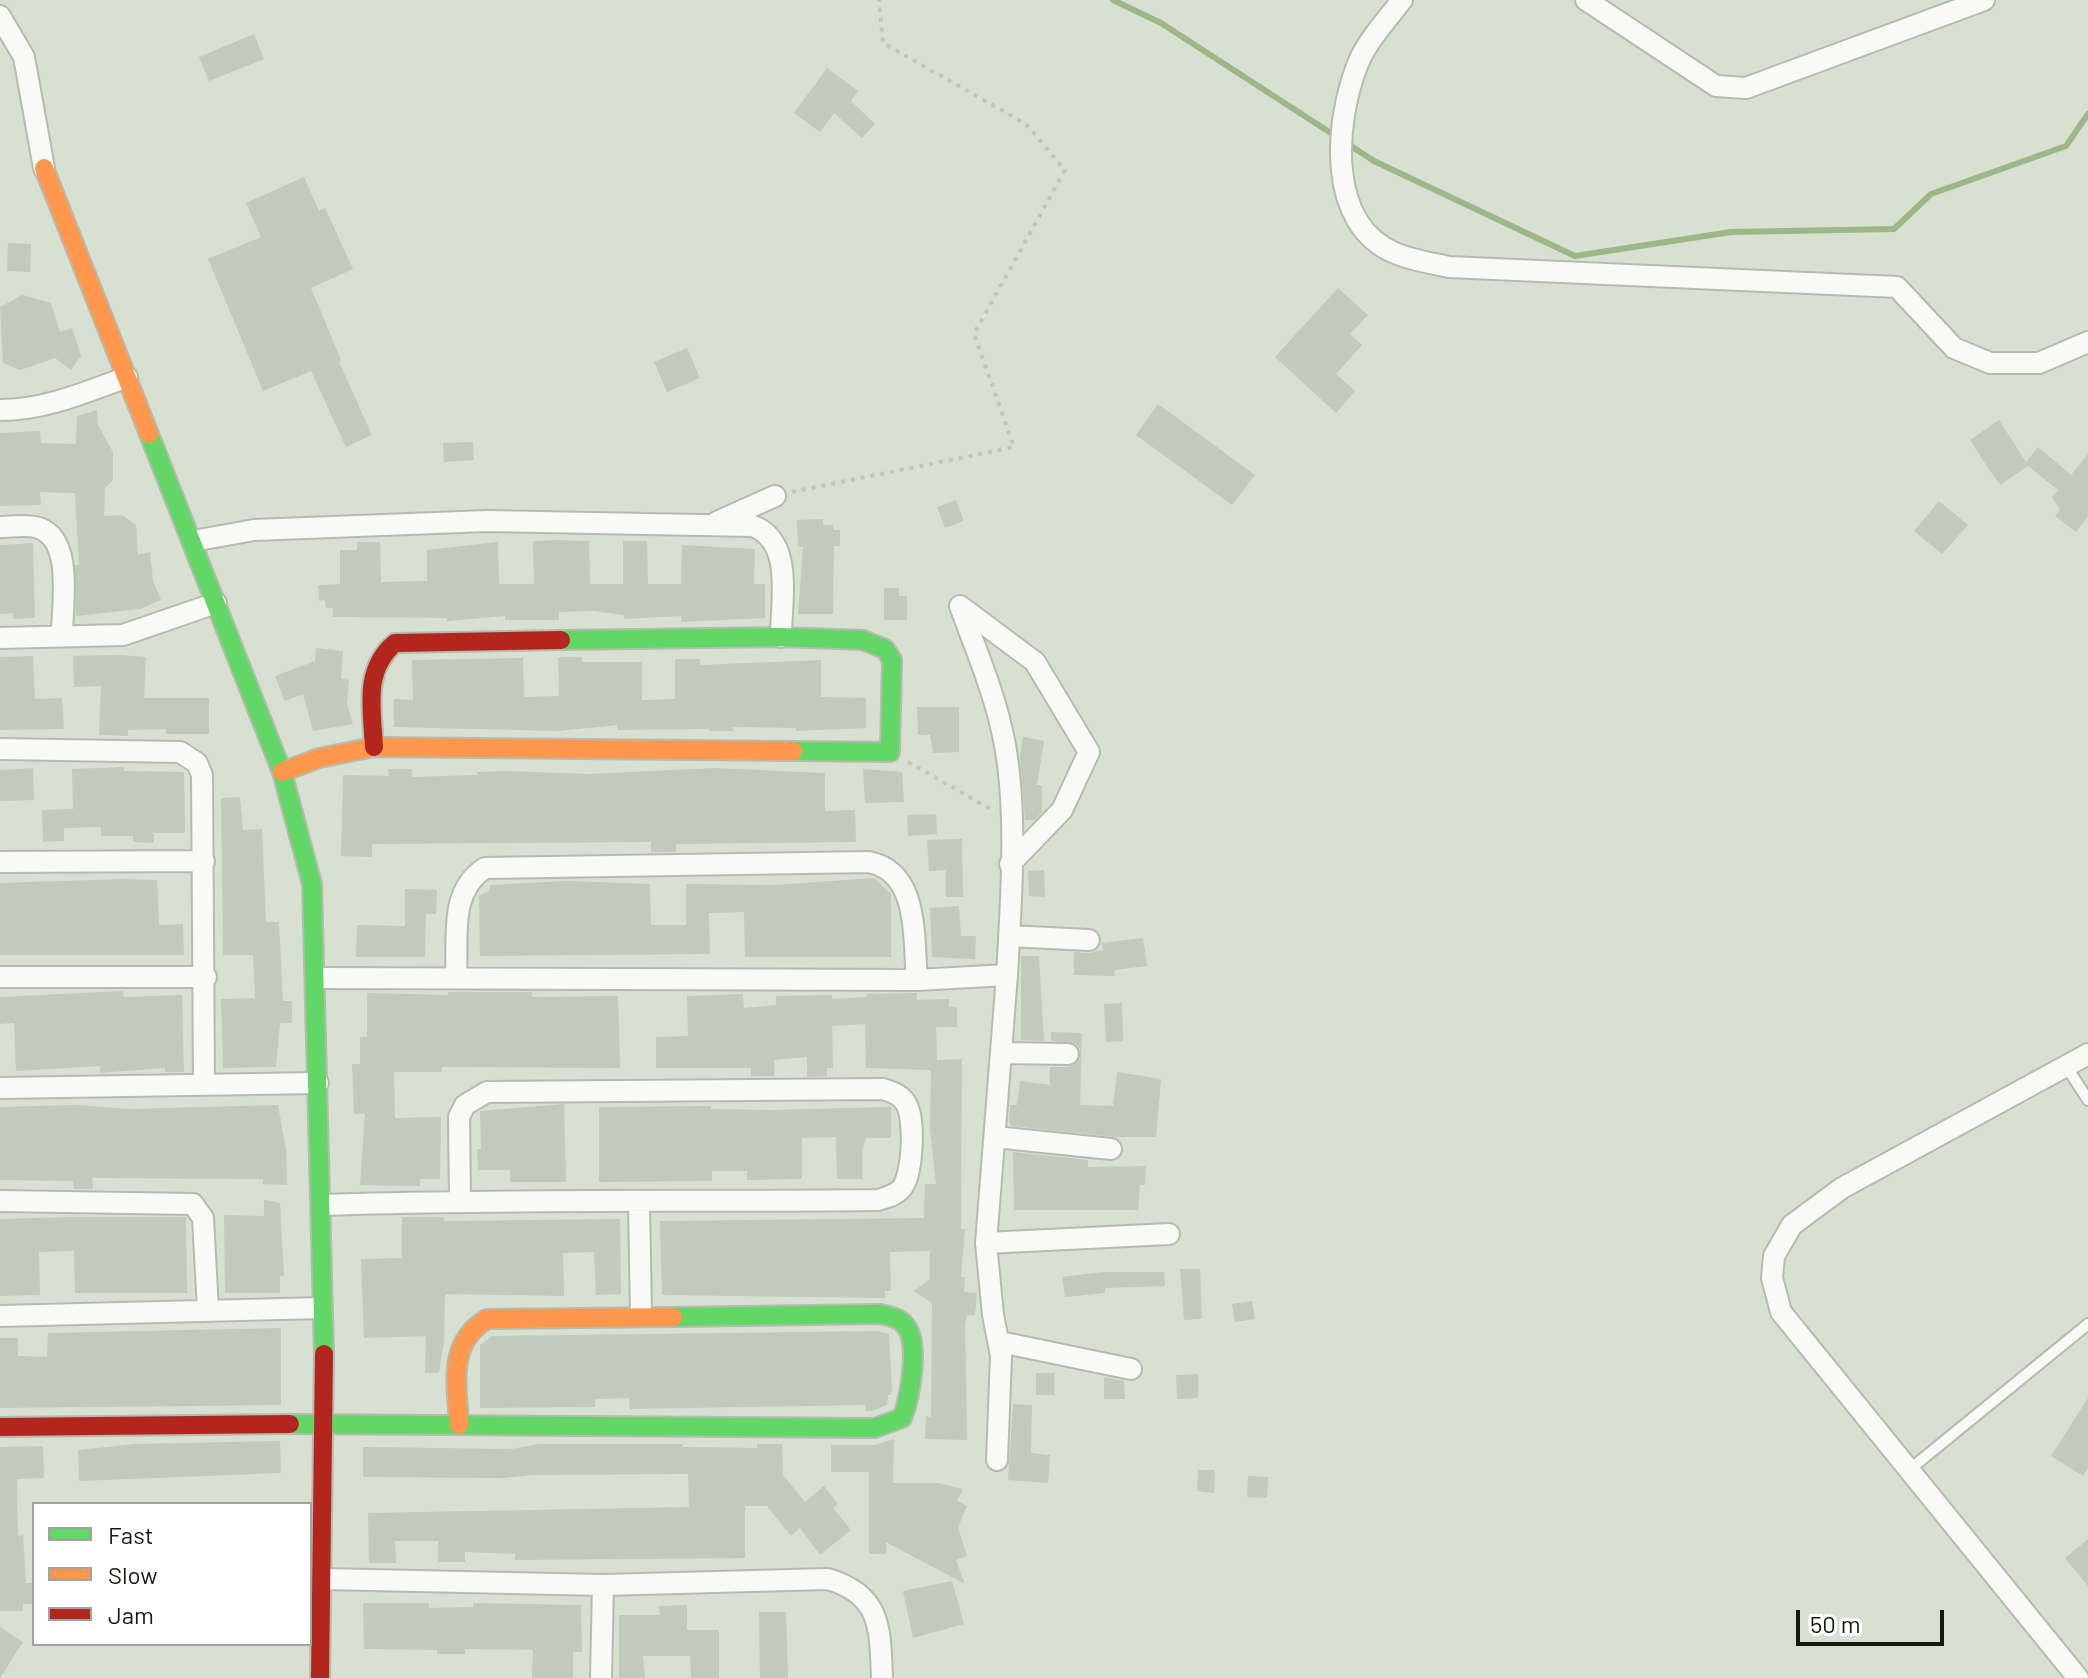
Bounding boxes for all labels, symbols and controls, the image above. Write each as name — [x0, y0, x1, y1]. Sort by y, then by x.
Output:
legend — [32, 1502, 312, 1646]
text: Fast — [108, 1520, 153, 1549]
text: Slow — [108, 1560, 157, 1589]
scale bar — [1800, 1594, 1948, 1644]
text: Jam — [108, 1600, 154, 1629]
text: 50 m — [1810, 1609, 1861, 1638]

